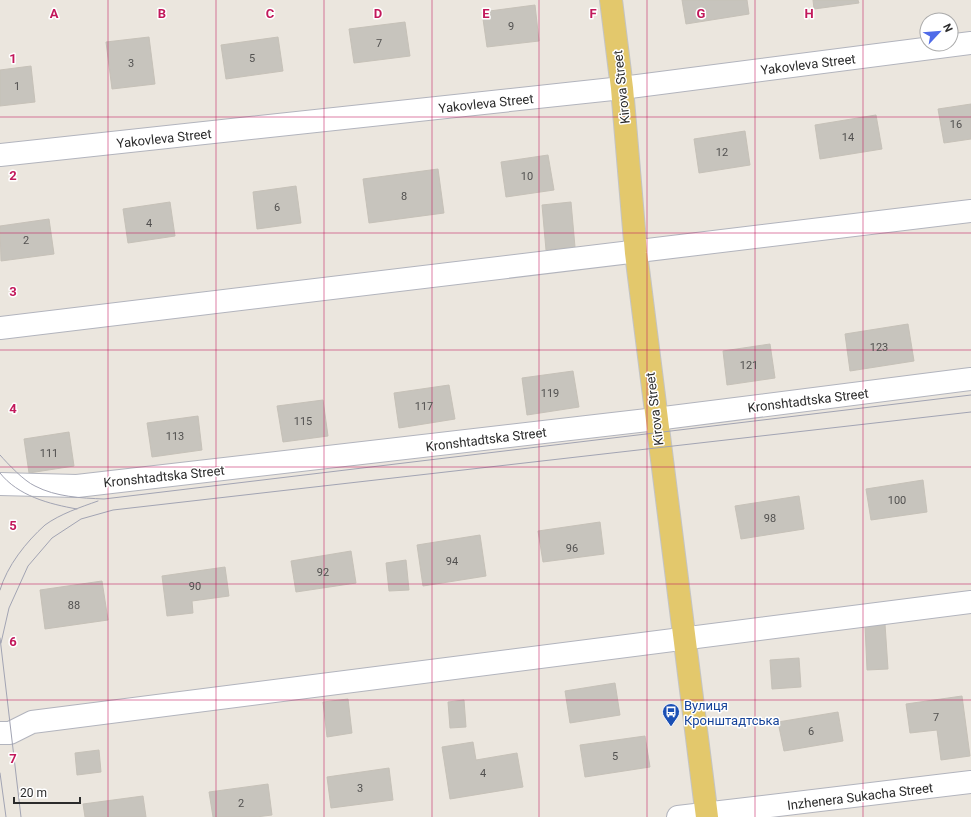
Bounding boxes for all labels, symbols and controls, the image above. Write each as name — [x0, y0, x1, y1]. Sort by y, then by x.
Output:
text: A — [50, 6, 59, 21]
text: B — [158, 6, 166, 21]
text: C — [266, 6, 275, 21]
text: D — [374, 6, 382, 21]
text: E — [482, 6, 490, 21]
text: F — [589, 6, 597, 21]
text: G — [697, 6, 706, 21]
text: H — [804, 6, 814, 21]
north arrow — [919, 12, 959, 52]
house number: 9 — [508, 20, 514, 33]
text: N — [940, 21, 955, 34]
house number: 7 — [376, 37, 382, 50]
street label: Kirova Street — [610, 50, 633, 124]
text: 1 — [9, 51, 17, 66]
street label: Yakovleva Street — [760, 51, 856, 78]
house number: 5 — [249, 52, 255, 65]
house number: 3 — [128, 57, 134, 70]
house number: 1 — [14, 80, 20, 93]
street label: Yakovleva Street — [438, 91, 534, 116]
house number: 16 — [950, 118, 962, 131]
street label: Yakovleva Street — [116, 126, 212, 151]
house number: 14 — [842, 131, 854, 144]
house number: 12 — [716, 146, 728, 159]
text: 2 — [9, 168, 17, 183]
house number: 10 — [521, 170, 533, 183]
house number: 8 — [401, 190, 407, 203]
house number: 6 — [274, 201, 280, 214]
house number: 4 — [146, 217, 152, 230]
house number: 2 — [23, 234, 29, 247]
text: 3 — [9, 284, 17, 299]
house number: 123 — [870, 341, 888, 354]
house number: 121 — [740, 359, 758, 372]
street label: Kirova Street — [643, 371, 666, 446]
street label: Kronshtadtska Street — [747, 386, 869, 415]
house number: 119 — [541, 387, 559, 400]
house number: 117 — [415, 400, 433, 413]
text: 4 — [9, 401, 17, 416]
house number: 115 — [294, 415, 312, 428]
street label: Kronshtadtska Street — [425, 425, 547, 454]
house number: 113 — [166, 430, 184, 443]
house number: 111 — [40, 447, 58, 460]
street label: Kronshtadtska Street — [103, 463, 225, 490]
house number: 100 — [888, 494, 906, 507]
house number: 98 — [764, 512, 776, 525]
text: 5 — [9, 518, 17, 533]
house number: 96 — [566, 542, 578, 555]
house number: 94 — [446, 555, 458, 568]
house number: 92 — [317, 566, 329, 579]
house number: 90 — [189, 580, 201, 593]
house number: 88 — [68, 599, 80, 612]
text: 6 — [9, 634, 17, 649]
place label: Вулиця Кронштадтська — [684, 698, 780, 728]
bus stop icon: Вулиця Кронштадтська — [661, 702, 681, 727]
house number: 7 — [933, 711, 939, 724]
house number: 6 — [808, 725, 814, 738]
house number: 5 — [612, 750, 618, 763]
text: 7 — [9, 751, 17, 766]
house number: 4 — [480, 767, 486, 780]
scale bar — [14, 779, 80, 805]
street label: Inzhenera Sukacha Street — [786, 780, 934, 813]
house number: 3 — [357, 782, 363, 795]
text: 20 m — [20, 786, 47, 800]
house number: 2 — [238, 797, 244, 810]

